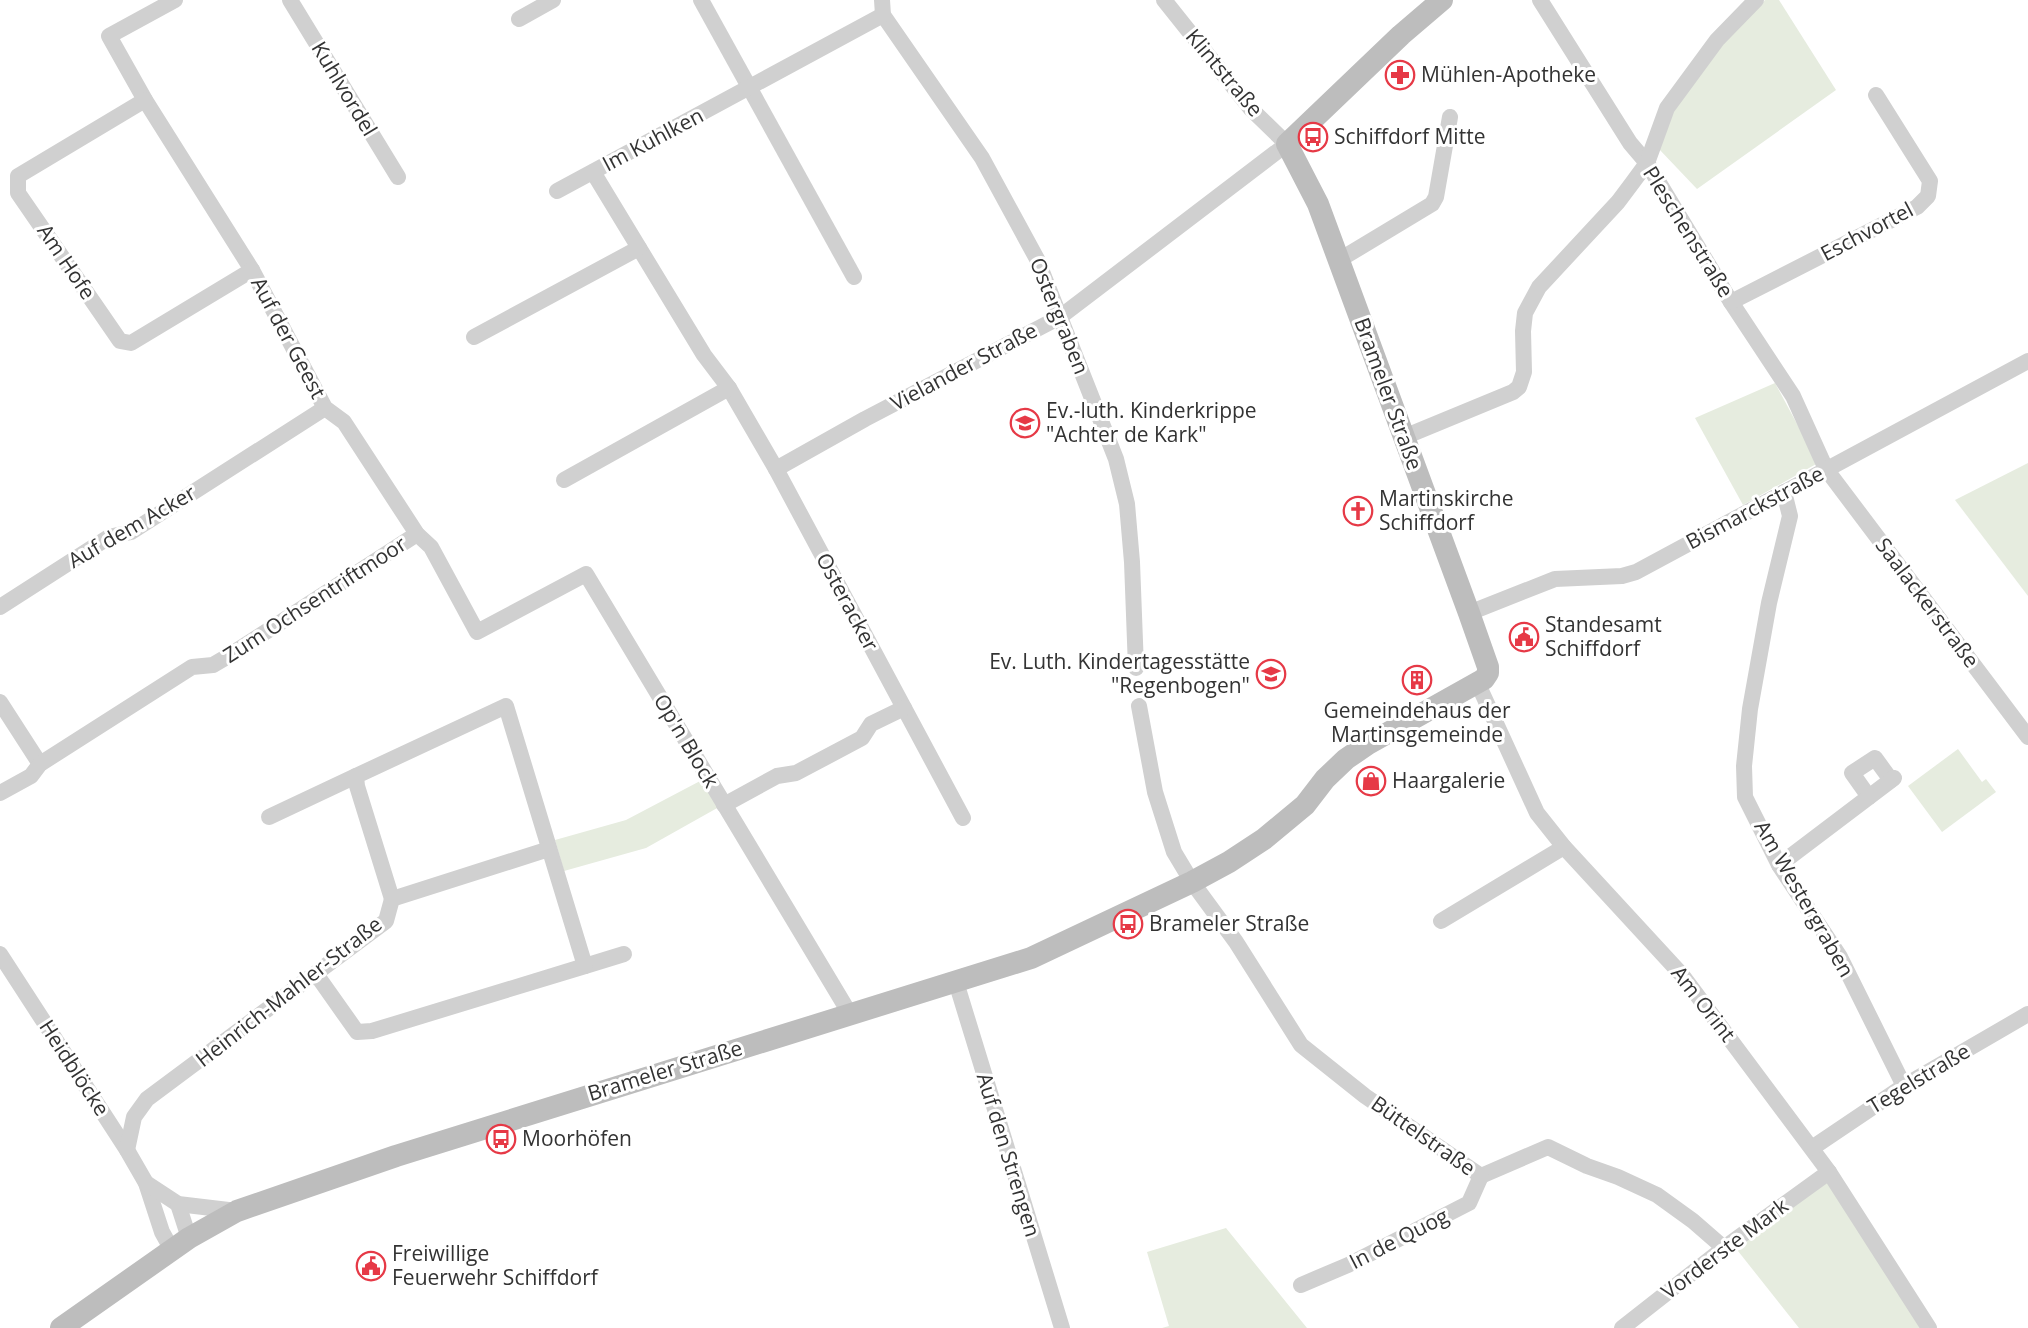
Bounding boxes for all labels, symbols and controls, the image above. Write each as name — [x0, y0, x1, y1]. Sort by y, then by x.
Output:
street label: Klintstraße — [1180, 23, 1270, 122]
street label: Kuhlvordel — [306, 36, 384, 141]
pharmacy icon: Mühlen-Apotheke — [1384, 59, 1416, 91]
place label: Mühlen-Apotheke — [1421, 60, 1596, 88]
street label: Im Kuhlken — [597, 101, 708, 177]
bus stop icon: Schiffdorf Mitte — [1297, 121, 1329, 153]
place label: Schiffdorf Mitte — [1334, 122, 1485, 150]
street label: Pleschenstraße — [1637, 160, 1740, 302]
street label: Eschvortel — [1815, 195, 1918, 267]
street label: Am Hofe — [31, 218, 102, 305]
street label: Ostergraben — [1024, 253, 1096, 378]
street label: Auf der Geest — [245, 272, 333, 403]
street label: Brameler Straße — [1348, 314, 1430, 474]
street label: Vielander Straße — [885, 316, 1042, 417]
place label: Ev.-luth. Kinderkrippe "Achter de Kark" — [1046, 396, 1257, 448]
school or university icon: Ev.-luth. Kinderkrippe "Achter de Kark" — [1009, 407, 1041, 439]
street label: Bismarckstraße — [1681, 459, 1828, 555]
street label: Auf dem Acker — [63, 478, 201, 574]
place label: Martinskirche Schiffdorf — [1379, 484, 1513, 536]
church icon: Martinskirche Schiffdorf — [1342, 495, 1374, 527]
street label: Zum Ochsentriftmoor — [218, 529, 412, 669]
street label: Saalackerstraße — [1870, 532, 1986, 673]
street label: Osteracker — [810, 548, 886, 656]
place label: Standesamt Schiffdorf — [1545, 610, 1662, 662]
public building icon: Standesamt Schiffdorf — [1508, 621, 1540, 653]
place label: Ev. Luth. Kindertagesstätte "Regenbogen" — [989, 647, 1250, 699]
school or university icon: Ev. Luth. Kindertagesstätte "Regenbogen" — [1255, 658, 1287, 690]
building icon: Gemeindehaus der Martinsgemeinde — [1401, 664, 1433, 696]
street label: Op'n Block — [648, 688, 726, 793]
place label: Gemeindehaus der Martinsgemeinde — [1323, 696, 1511, 748]
shop icon: Haargalerie — [1355, 765, 1387, 797]
place label: Haargalerie — [1392, 766, 1505, 794]
street label: Am Westergraben — [1749, 815, 1861, 982]
bus stop icon: Brameler Straße — [1112, 908, 1144, 940]
place label: Brameler Straße — [1149, 909, 1309, 937]
street label: Heinrich-Mahler-Straße — [190, 910, 387, 1073]
street label: Am Orint — [1665, 960, 1742, 1047]
street label: Heidblöcke — [33, 1014, 116, 1121]
street label: Brameler Straße — [584, 1033, 745, 1107]
street label: Tegelstraße — [1862, 1037, 1975, 1120]
street label: Auf den Strengen — [971, 1069, 1047, 1240]
street label: Büttelstraße — [1366, 1089, 1481, 1181]
bus stop icon: Moorhöfen — [485, 1123, 517, 1155]
place label: Moorhöfen — [522, 1124, 632, 1152]
street label: Vorderste Mark — [1655, 1191, 1793, 1305]
street label: In de Quog — [1344, 1201, 1453, 1275]
place label: Freiwillige Feuerwehr Schiffdorf — [392, 1239, 600, 1291]
public building icon: Freiwillige Feuerwehr Schiffdorf — [355, 1250, 387, 1282]

